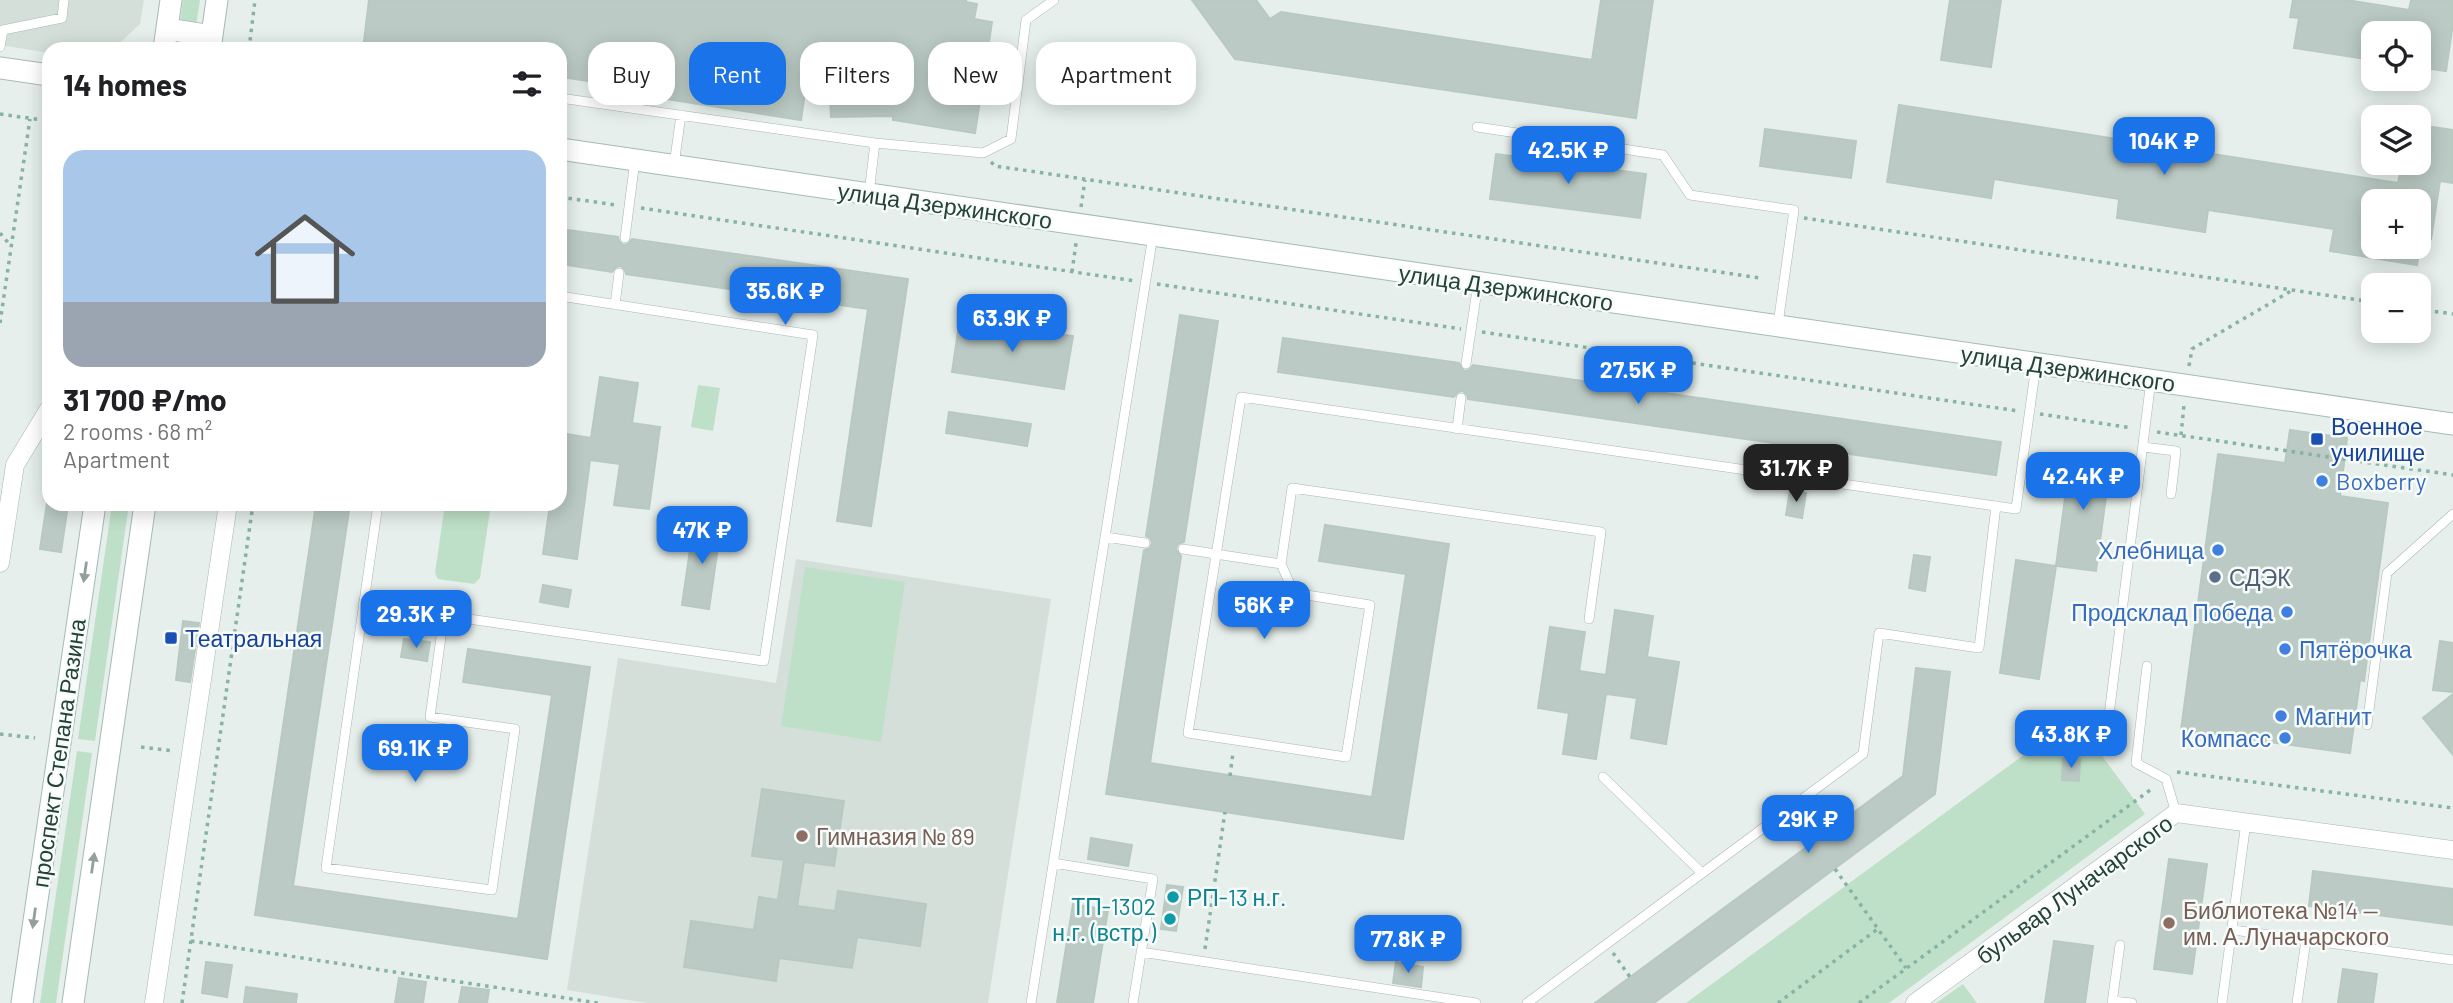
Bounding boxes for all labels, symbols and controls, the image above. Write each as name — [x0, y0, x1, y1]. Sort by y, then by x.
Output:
map controls — [2361, 21, 2431, 343]
button: locate — [2361, 21, 2431, 91]
chip: Buy — [588, 42, 675, 105]
chip: Rent — [689, 42, 786, 105]
chip: Filters — [800, 42, 914, 105]
chip: New — [928, 42, 1022, 105]
chip: Apartment — [1036, 42, 1196, 105]
icon: filters — [508, 65, 546, 103]
text: 14 homes — [63, 66, 187, 102]
button: layers — [2361, 105, 2431, 175]
pin: 104K ₽ — [2107, 118, 2221, 177]
text: 104K ₽ — [2129, 126, 2199, 154]
pin: 42.5K ₽ — [1503, 127, 1633, 186]
text: 42.5K ₽ — [1528, 135, 1608, 163]
street label: улица Дзержинского — [836, 176, 1054, 234]
button: + — [2361, 189, 2431, 259]
icon: home — [242, 196, 368, 322]
street label: улица Дзержинского — [1397, 258, 1615, 316]
pin: 35.6K ₽ — [720, 268, 850, 327]
button: − — [2361, 273, 2431, 343]
text: 35.6K ₽ — [746, 276, 824, 304]
pin: 63.9K ₽ — [947, 294, 1077, 354]
text: 63.9K ₽ — [973, 303, 1051, 331]
street label: улица Дзержинского — [1959, 339, 2177, 397]
pin: 27.5K ₽ — [1573, 346, 1703, 406]
text: 27.5K ₽ — [1600, 355, 1676, 383]
text: 31 700 ₽/mo — [63, 381, 227, 417]
place label: Военное училище — [2331, 412, 2425, 466]
text: 2 rooms · 68 m² — [63, 417, 212, 445]
marker: Военное училище — [2309, 431, 2325, 447]
pin: 31.7K ₽ — [1731, 444, 1861, 504]
text: Apartment — [63, 445, 170, 473]
pin: 42.4K ₽ — [2018, 452, 2148, 512]
text: 31.7K ₽ — [1759, 453, 1833, 481]
text: 42.4K ₽ — [2042, 461, 2124, 489]
place label: Boxberry — [2336, 467, 2427, 495]
marker: Boxberry — [2314, 473, 2330, 489]
pin: 47K ₽ — [653, 506, 751, 566]
text: 47K ₽ — [673, 515, 731, 543]
place label: Хлебница — [2098, 536, 2204, 564]
marker: Хлебница — [2210, 542, 2226, 558]
one-way arrow — [79, 561, 90, 583]
place label: СДЭК — [2229, 563, 2291, 591]
marker: СДЭК — [2207, 569, 2223, 585]
pin: 56K ₽ — [1215, 582, 1313, 641]
pin: 29.3K ₽ — [351, 590, 481, 650]
text: 56K ₽ — [1234, 590, 1294, 618]
place label: Продсклад Победа — [2071, 598, 2273, 626]
text: 29.3K ₽ — [377, 599, 455, 627]
marker: Продсклад Победа — [2279, 604, 2295, 620]
street label: проспект Степана Разина — [25, 617, 91, 889]
place label: Театральная — [185, 624, 322, 652]
marker: Театральная — [163, 630, 179, 646]
place label: Пятёрочка — [2299, 635, 2412, 663]
marker: Пятёрочка — [2277, 641, 2293, 657]
place label: Магнит — [2295, 702, 2372, 730]
marker: Магнит — [2273, 708, 2289, 724]
pin: 43.8K ₽ — [2006, 710, 2136, 770]
text: 43.8K ₽ — [2031, 719, 2111, 747]
pin: 69.1K ₽ — [350, 724, 480, 784]
place label: Компасс — [2181, 724, 2271, 752]
marker: Компасс — [2277, 730, 2293, 746]
text: 69.1K ₽ — [378, 733, 452, 761]
pin: 29K ₽ — [1759, 796, 1857, 855]
text: 29K ₽ — [1778, 804, 1838, 832]
street label: бульвар Луначарского — [1970, 808, 2178, 970]
place label: Гимназия № 89 — [816, 822, 975, 850]
marker: Гимназия № 89 — [794, 828, 810, 844]
one-way arrow — [88, 852, 99, 874]
place label: РП-13 н.г. — [1187, 883, 1286, 911]
marker: РП-13 н.г. — [1165, 889, 1181, 905]
place label: ТП-1302 н.г. (встр.) — [1052, 892, 1157, 946]
place label: Библиотека №14 — им. А.Луначарского — [2183, 896, 2389, 950]
one-way arrow — [28, 907, 39, 929]
marker: ТП-1302 н.г. (встр.) — [1162, 911, 1178, 927]
marker: Библиотека №14 — им. А.Луначарского — [2161, 915, 2177, 931]
pin: 77.8K ₽ — [1343, 916, 1473, 975]
text: 77.8K ₽ — [1370, 924, 1446, 952]

